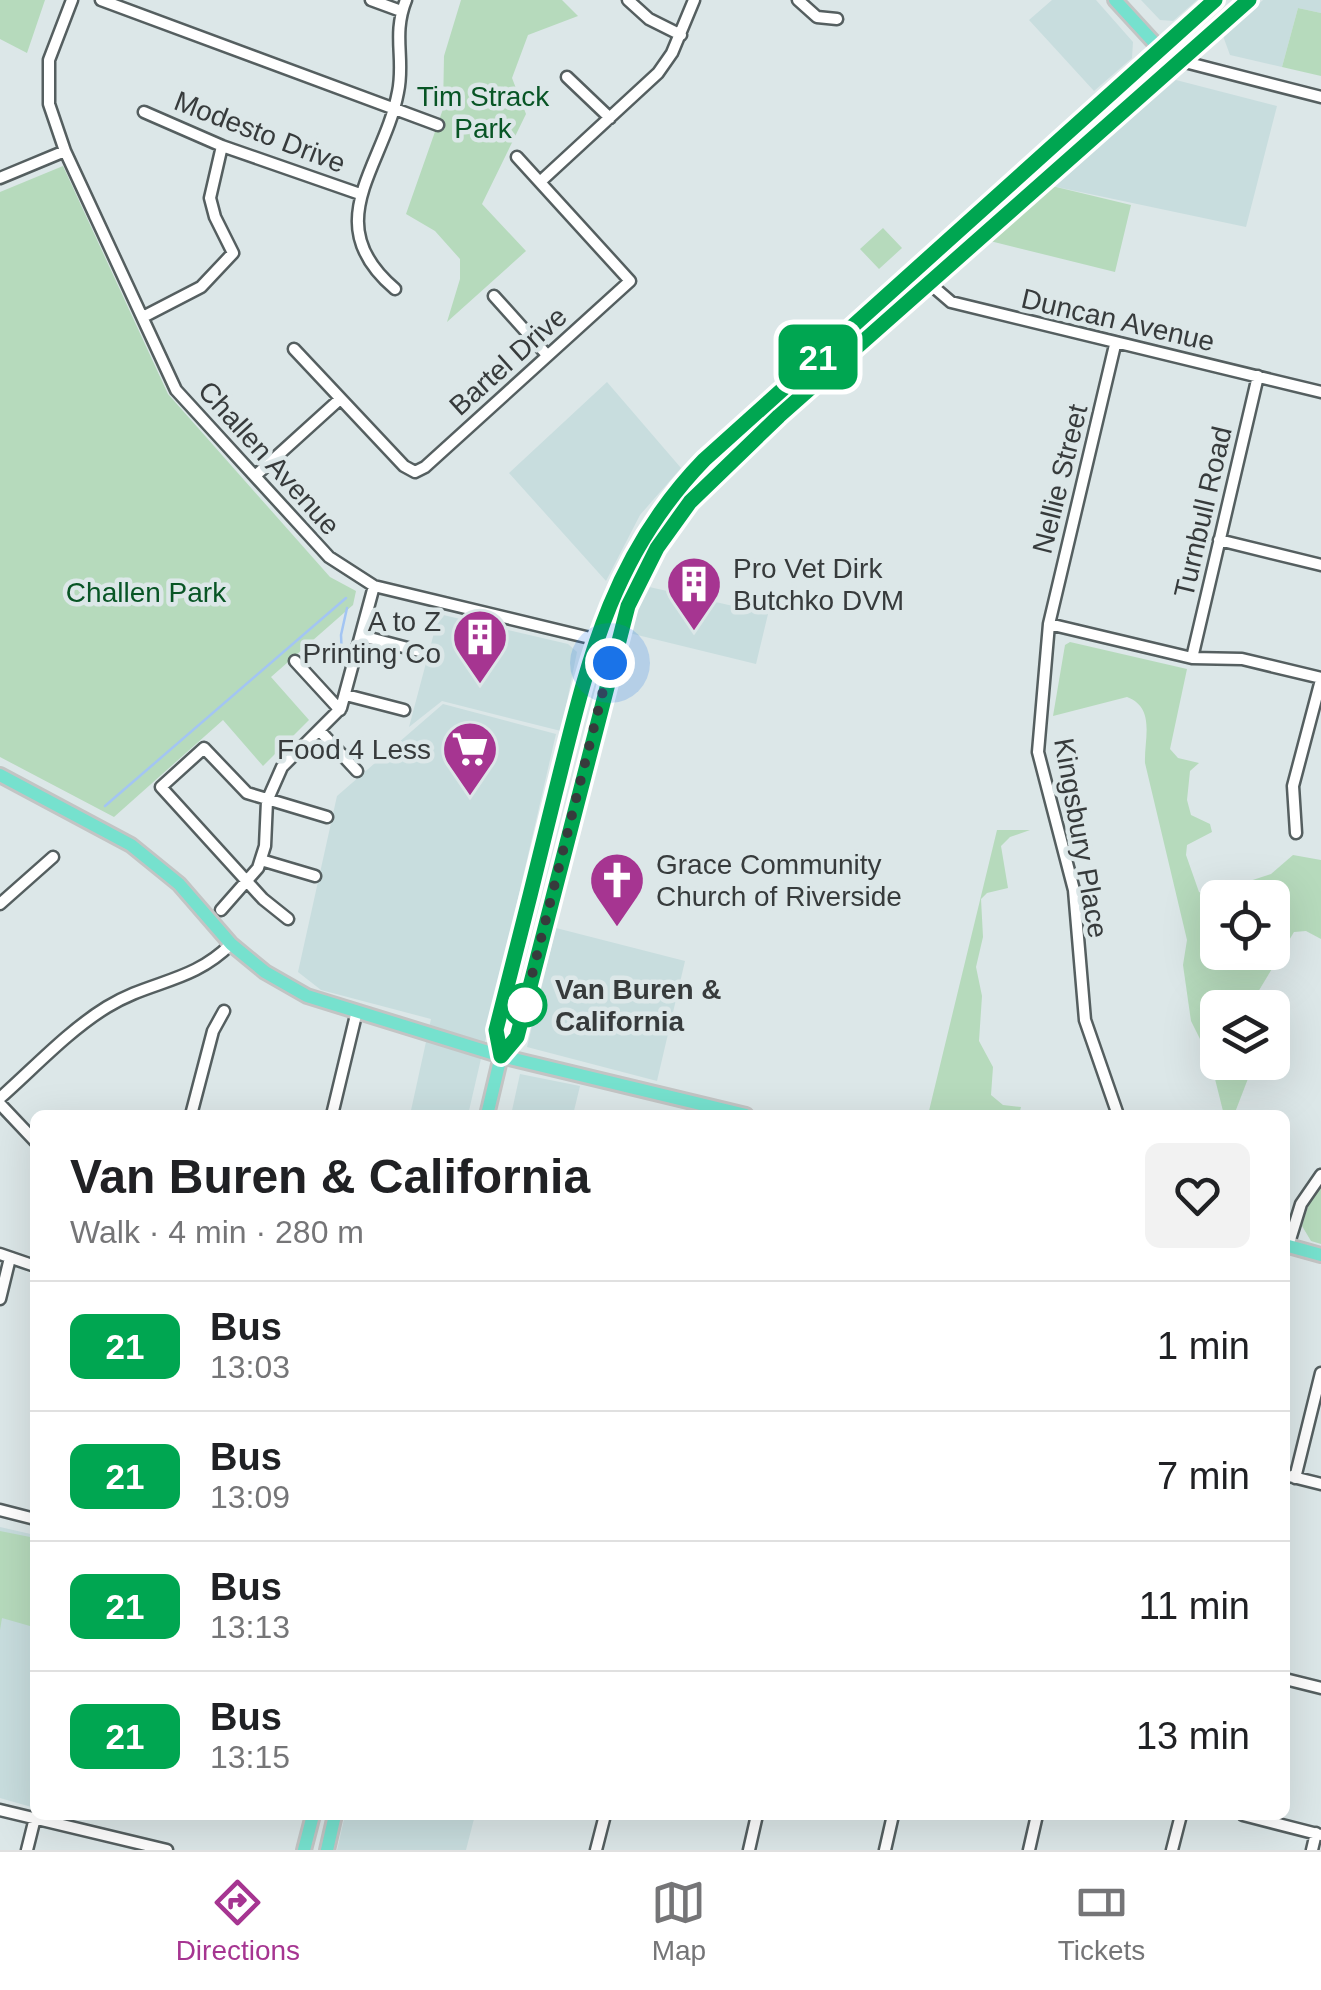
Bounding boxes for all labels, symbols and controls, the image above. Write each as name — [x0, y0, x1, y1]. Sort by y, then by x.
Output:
park label: Tim Strack Park — [417, 81, 550, 144]
street label: Modesto Drive — [170, 85, 350, 179]
street label: Duncan Avenue — [1018, 283, 1218, 357]
street label: Bartel Drive — [443, 301, 573, 421]
line badge: 21 — [773, 324, 863, 390]
text: 21 — [799, 338, 837, 377]
street label: Challen Avenue — [192, 375, 346, 541]
street label: Nellie Street — [1027, 401, 1094, 557]
street label: Turnbull Road — [1168, 423, 1238, 601]
place label: Pro Vet Dirk Butchko DVM — [733, 553, 904, 616]
building icon: Pro Vet Dirk Butchko DVM — [664, 554, 724, 633]
park label: Challen Park — [66, 577, 227, 608]
place label: A to Z Printing Co — [302, 606, 441, 669]
building icon: A to Z Printing Co — [450, 607, 510, 686]
your location — [585, 638, 635, 688]
supermarket icon: Food 4 Less — [440, 719, 500, 798]
place label: Food 4 Less — [277, 734, 431, 765]
street label: Kingsbury Place — [1048, 736, 1114, 940]
place label: Grace Community Church of Riverside — [656, 849, 902, 912]
church icon: Grace Community Church of Riverside — [587, 850, 647, 929]
map controls — [1200, 880, 1290, 1080]
button: locate — [1200, 880, 1290, 970]
place label: Van Buren & California — [555, 974, 721, 1037]
marker: Van Buren & California — [504, 984, 546, 1026]
button: layers — [1200, 990, 1290, 1080]
button: heart — [1145, 1143, 1250, 1248]
text: Van Buren & California — [70, 1150, 590, 1203]
text: Walk · 4 min · 280 m — [70, 1214, 364, 1250]
text: Bus — [210, 1306, 282, 1348]
text: 1 min — [1157, 1325, 1250, 1367]
text: 21 — [106, 1327, 144, 1366]
text: 13:03 — [210, 1349, 290, 1385]
text: Bus — [210, 1436, 282, 1478]
text: 7 min — [1157, 1455, 1250, 1497]
text: 21 — [106, 1457, 144, 1496]
text: 13:09 — [210, 1479, 290, 1515]
text: Bus — [210, 1566, 282, 1608]
text: 11 min — [1139, 1585, 1250, 1627]
text: 21 — [106, 1587, 144, 1626]
text: 13:13 — [210, 1609, 290, 1645]
text: Bus — [210, 1696, 282, 1738]
text: 13 min — [1136, 1715, 1250, 1757]
text: 21 — [106, 1717, 144, 1756]
text: 13:15 — [210, 1739, 290, 1775]
tab: Directions — [176, 1875, 300, 1967]
tab: Map — [651, 1875, 706, 1967]
tab: Tickets — [1058, 1875, 1145, 1967]

